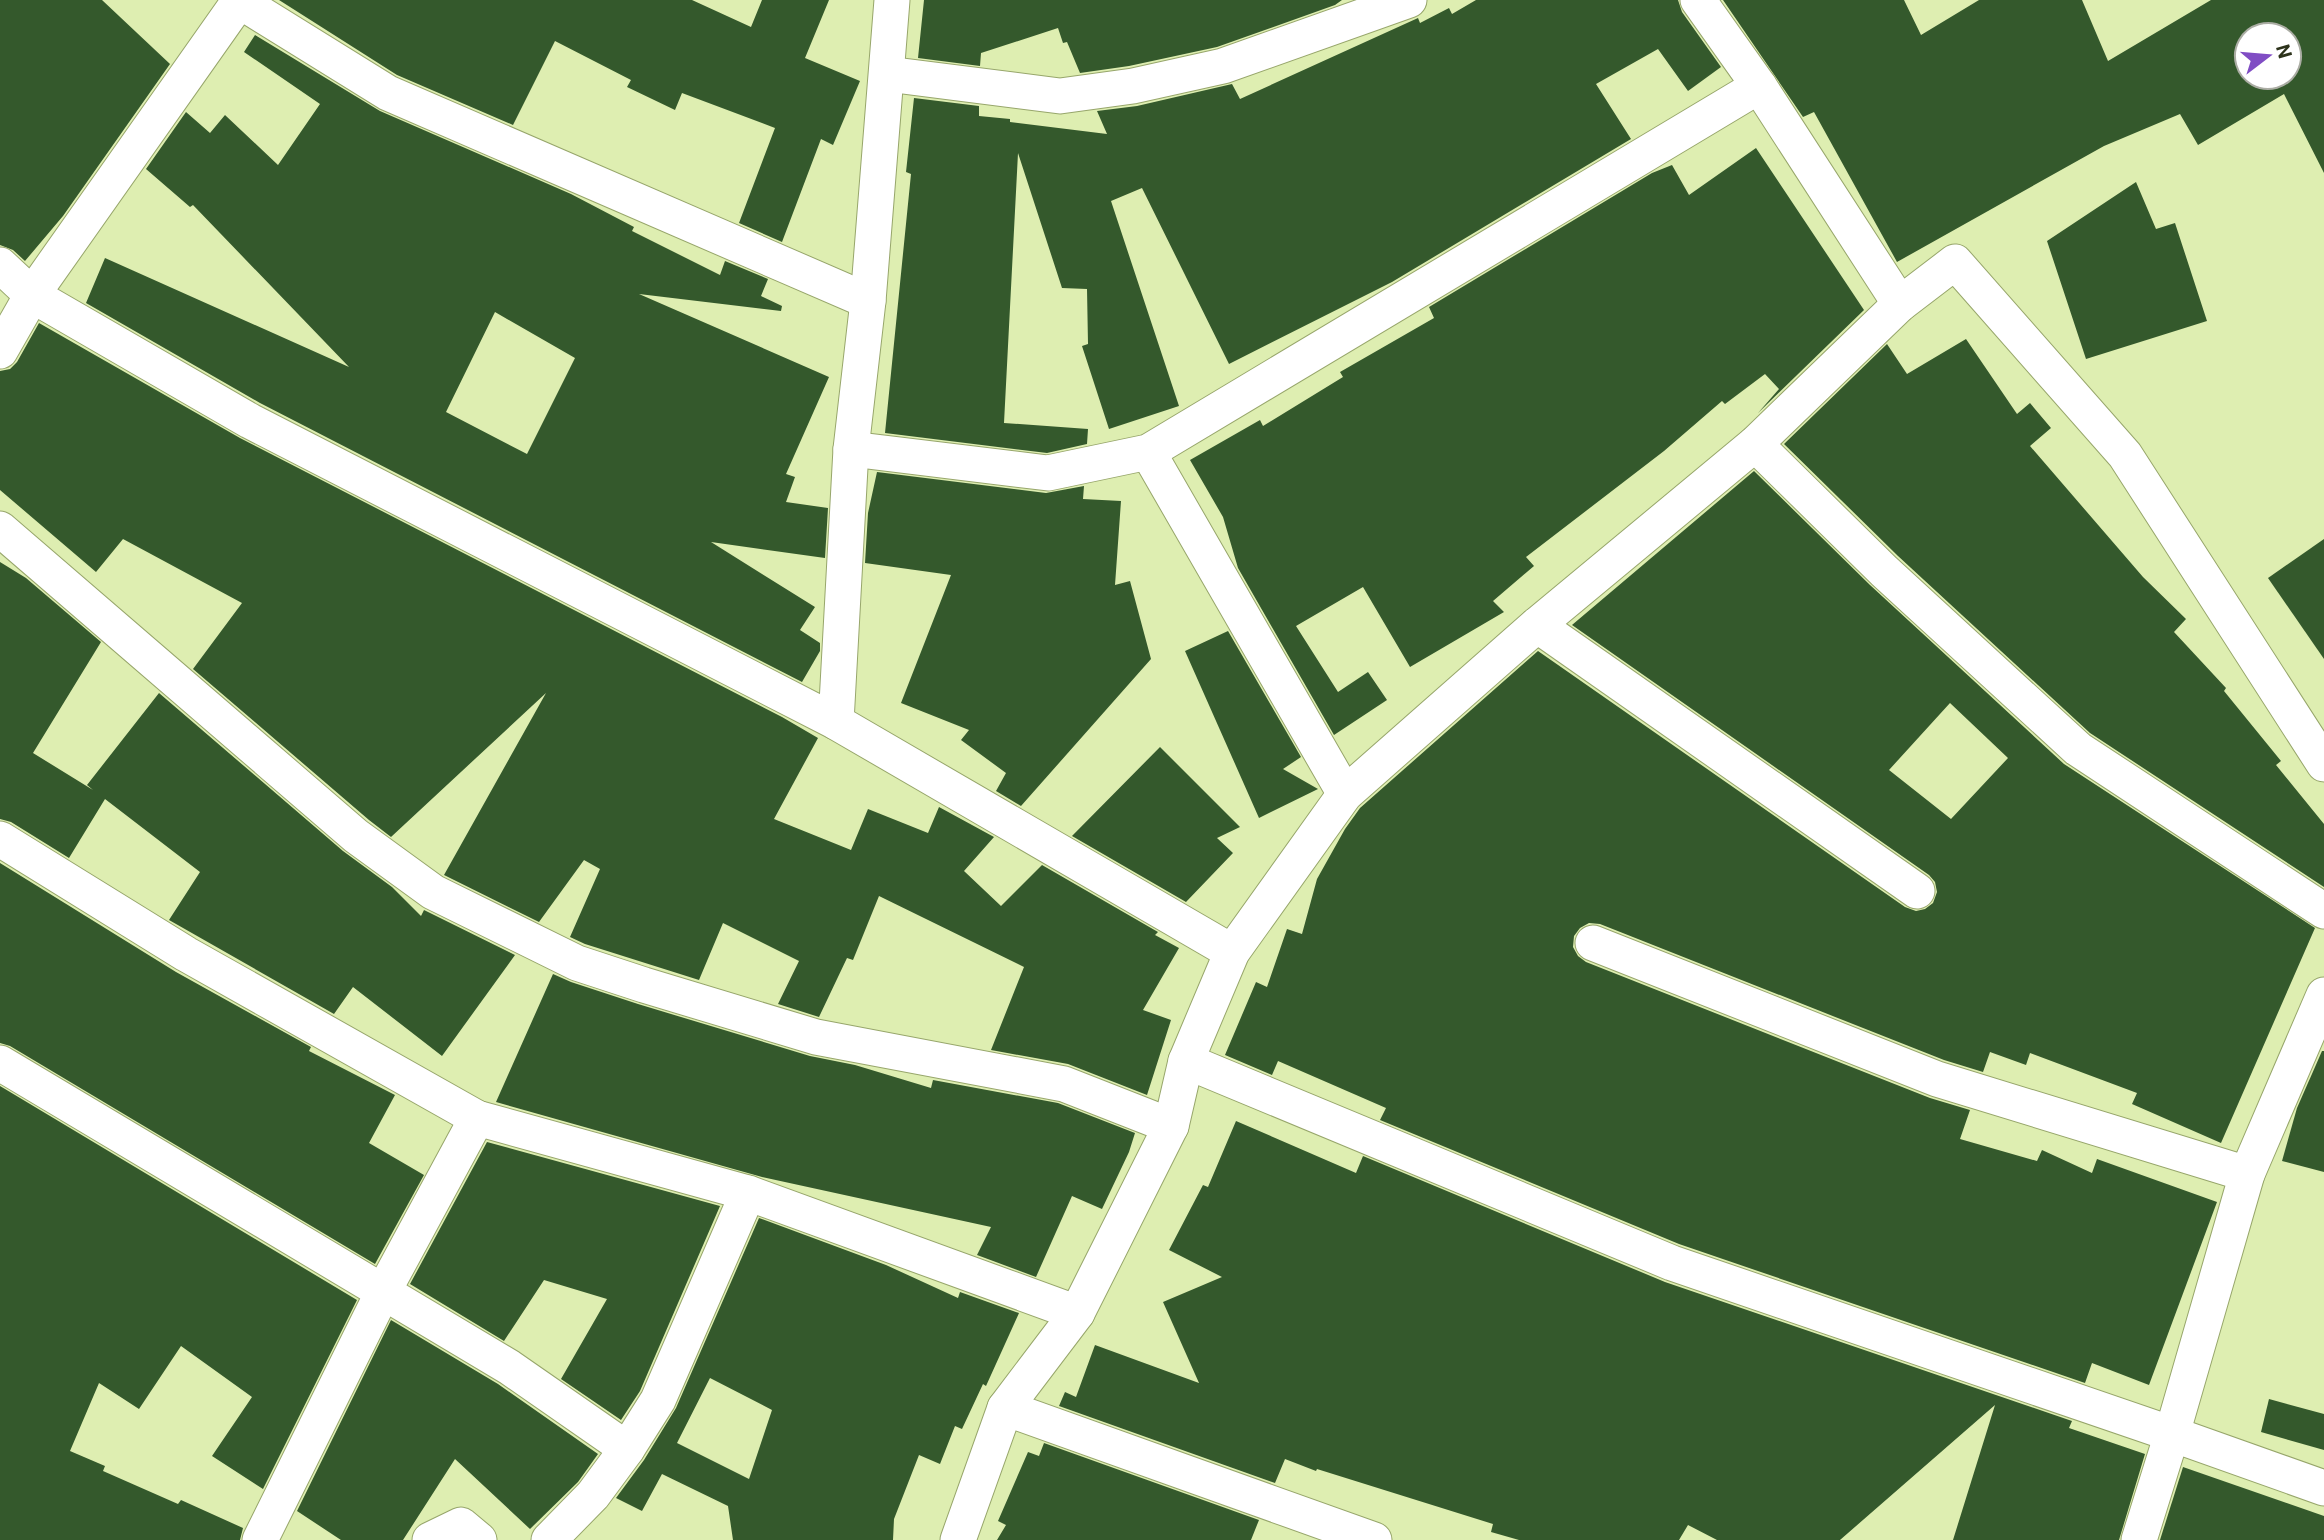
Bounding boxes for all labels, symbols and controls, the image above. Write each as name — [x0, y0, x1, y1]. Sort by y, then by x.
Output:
north arrow — [2233, 21, 2303, 91]
text: N — [2271, 42, 2297, 61]

